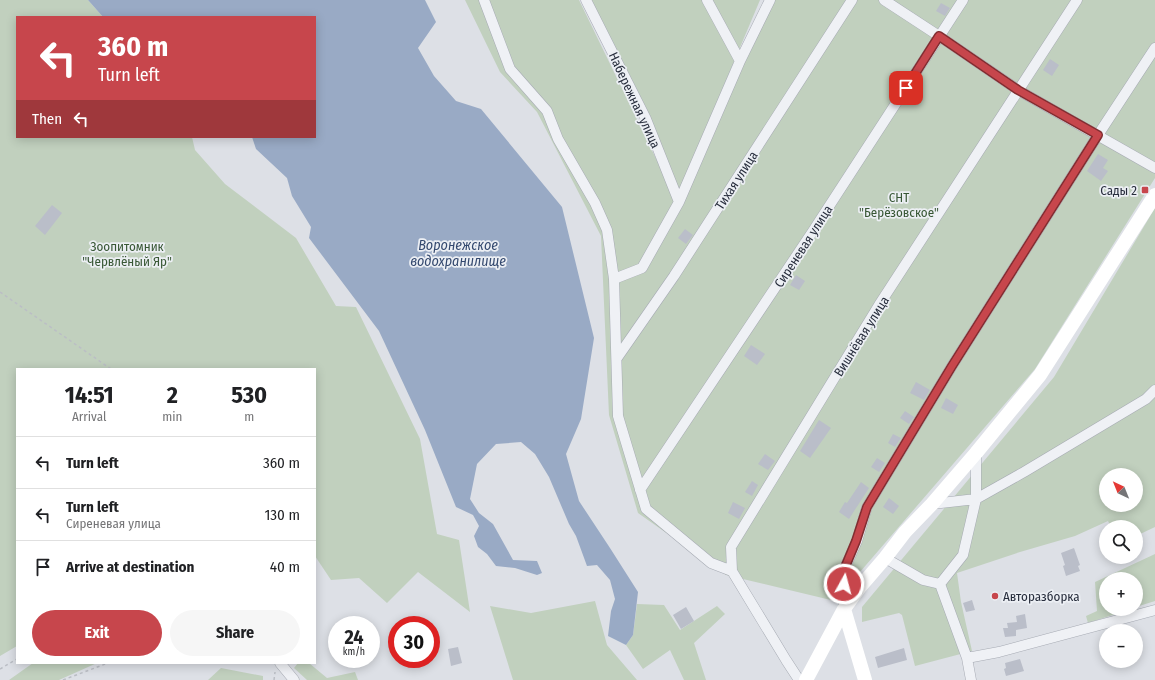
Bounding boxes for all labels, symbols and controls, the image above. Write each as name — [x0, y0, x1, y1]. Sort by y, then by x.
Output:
text: 360 m — [98, 30, 168, 63]
icon: left — [32, 32, 84, 84]
street label: Набережная улица — [606, 50, 663, 151]
text: Turn left — [98, 64, 160, 86]
pin — [889, 71, 923, 105]
icon: arrive — [895, 77, 917, 99]
icon: left — [70, 108, 92, 130]
text: Then — [32, 110, 62, 128]
street label: Тихая улица — [712, 148, 761, 212]
place label: Сады 2 — [1100, 183, 1137, 198]
marker: Сады 2 — [1140, 185, 1150, 195]
park label: СНТ "Берёзовское" — [859, 190, 939, 220]
street label: Сиреневая улица — [771, 202, 836, 290]
water label: Воронежское водохранилище — [410, 237, 506, 270]
park label: Зоопитомник "Червлёный Яр" — [82, 239, 172, 269]
street label: Вишнёвая улица — [831, 293, 892, 379]
text: 14:51 — [65, 381, 114, 409]
text: 2 — [167, 381, 178, 409]
text: 530 — [231, 381, 267, 409]
text: Arrival — [72, 409, 106, 424]
text: min — [162, 409, 182, 424]
text: m — [244, 409, 254, 424]
icon: left — [32, 452, 54, 474]
text: Turn left — [66, 454, 119, 472]
text: 360 m — [263, 454, 300, 472]
north arrow — [1099, 468, 1143, 512]
map controls — [1099, 468, 1143, 668]
text: Turn left — [66, 498, 119, 516]
icon: left — [32, 504, 54, 526]
text: 130 m — [265, 506, 300, 524]
text: Сиреневая улица — [66, 516, 161, 531]
button: search — [1099, 520, 1143, 564]
icon: arrive — [32, 556, 54, 578]
text: Arrive at destination — [66, 558, 194, 576]
text: 40 m — [270, 558, 300, 576]
position arrow — [823, 563, 865, 605]
button: + — [1099, 572, 1143, 616]
place label: Авторазборка — [1003, 589, 1080, 604]
marker: Авторазборка — [990, 591, 1000, 601]
button: Exit — [32, 610, 162, 656]
button: Share — [170, 610, 300, 656]
speed limit sign: 30 — [388, 616, 440, 668]
button: − — [1099, 624, 1143, 668]
text: 24 — [344, 625, 364, 649]
text: km/h — [343, 646, 365, 658]

